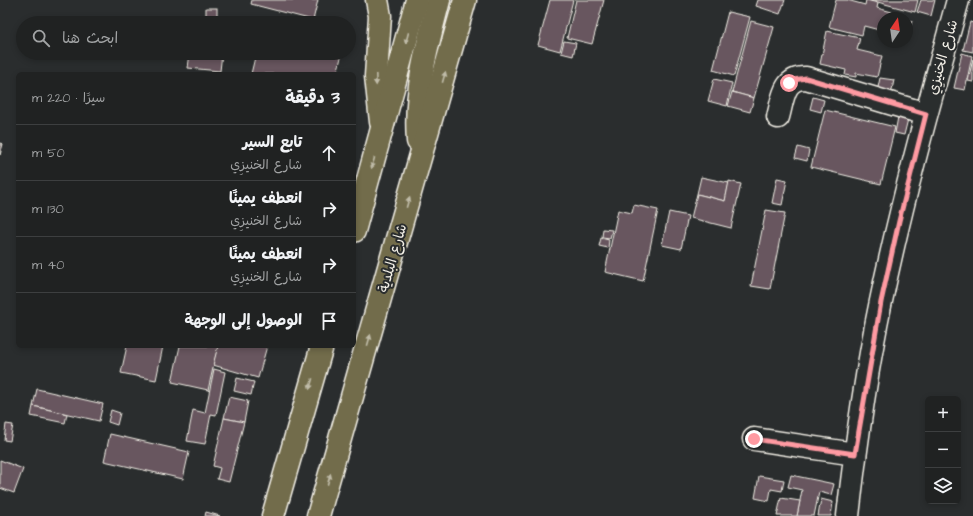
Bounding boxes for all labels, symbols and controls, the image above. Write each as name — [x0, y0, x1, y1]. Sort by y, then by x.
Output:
north arrow — [877, 12, 913, 48]
search box — [16, 16, 356, 60]
street label: شارع الخنيزِي — [923, 17, 963, 97]
icon: search — [30, 27, 52, 49]
text: ابحث هنا — [62, 28, 118, 49]
one-way arrow — [404, 32, 410, 44]
one-way arrow — [441, 70, 447, 82]
one-way arrow — [373, 74, 380, 86]
route start — [780, 74, 798, 92]
text: 3 دقيقة — [285, 86, 340, 110]
text: سيرًا · 220 m — [32, 89, 105, 107]
text: تابع السير — [243, 132, 302, 153]
icon: ahead — [318, 142, 340, 164]
text: 50 m — [32, 144, 65, 162]
text: شارع الخنيزِي — [230, 156, 302, 174]
one-way arrow — [370, 157, 376, 169]
text: انعطف يمينًا — [229, 188, 302, 209]
one-way arrow — [406, 195, 412, 208]
icon: right — [318, 198, 340, 220]
text: 130 m — [32, 200, 64, 218]
text: شارع الخنيزِي — [230, 212, 302, 230]
street label: شارع البلدية — [374, 222, 412, 295]
text: انعطف يمينًا — [229, 244, 302, 265]
icon: right — [318, 254, 340, 276]
text: 40 m — [32, 256, 64, 274]
text: شارع الخنيزِي — [230, 268, 302, 286]
text: الوصول إلى الوجهة — [185, 310, 302, 331]
icon: arrive — [318, 310, 340, 332]
one-way arrow — [366, 334, 372, 346]
one-way arrow — [308, 378, 314, 390]
map controls — [925, 396, 961, 504]
button: + — [925, 396, 961, 432]
route end — [745, 430, 763, 448]
button: − — [925, 432, 961, 468]
button: layers — [925, 468, 961, 504]
one-way arrow — [326, 472, 332, 484]

